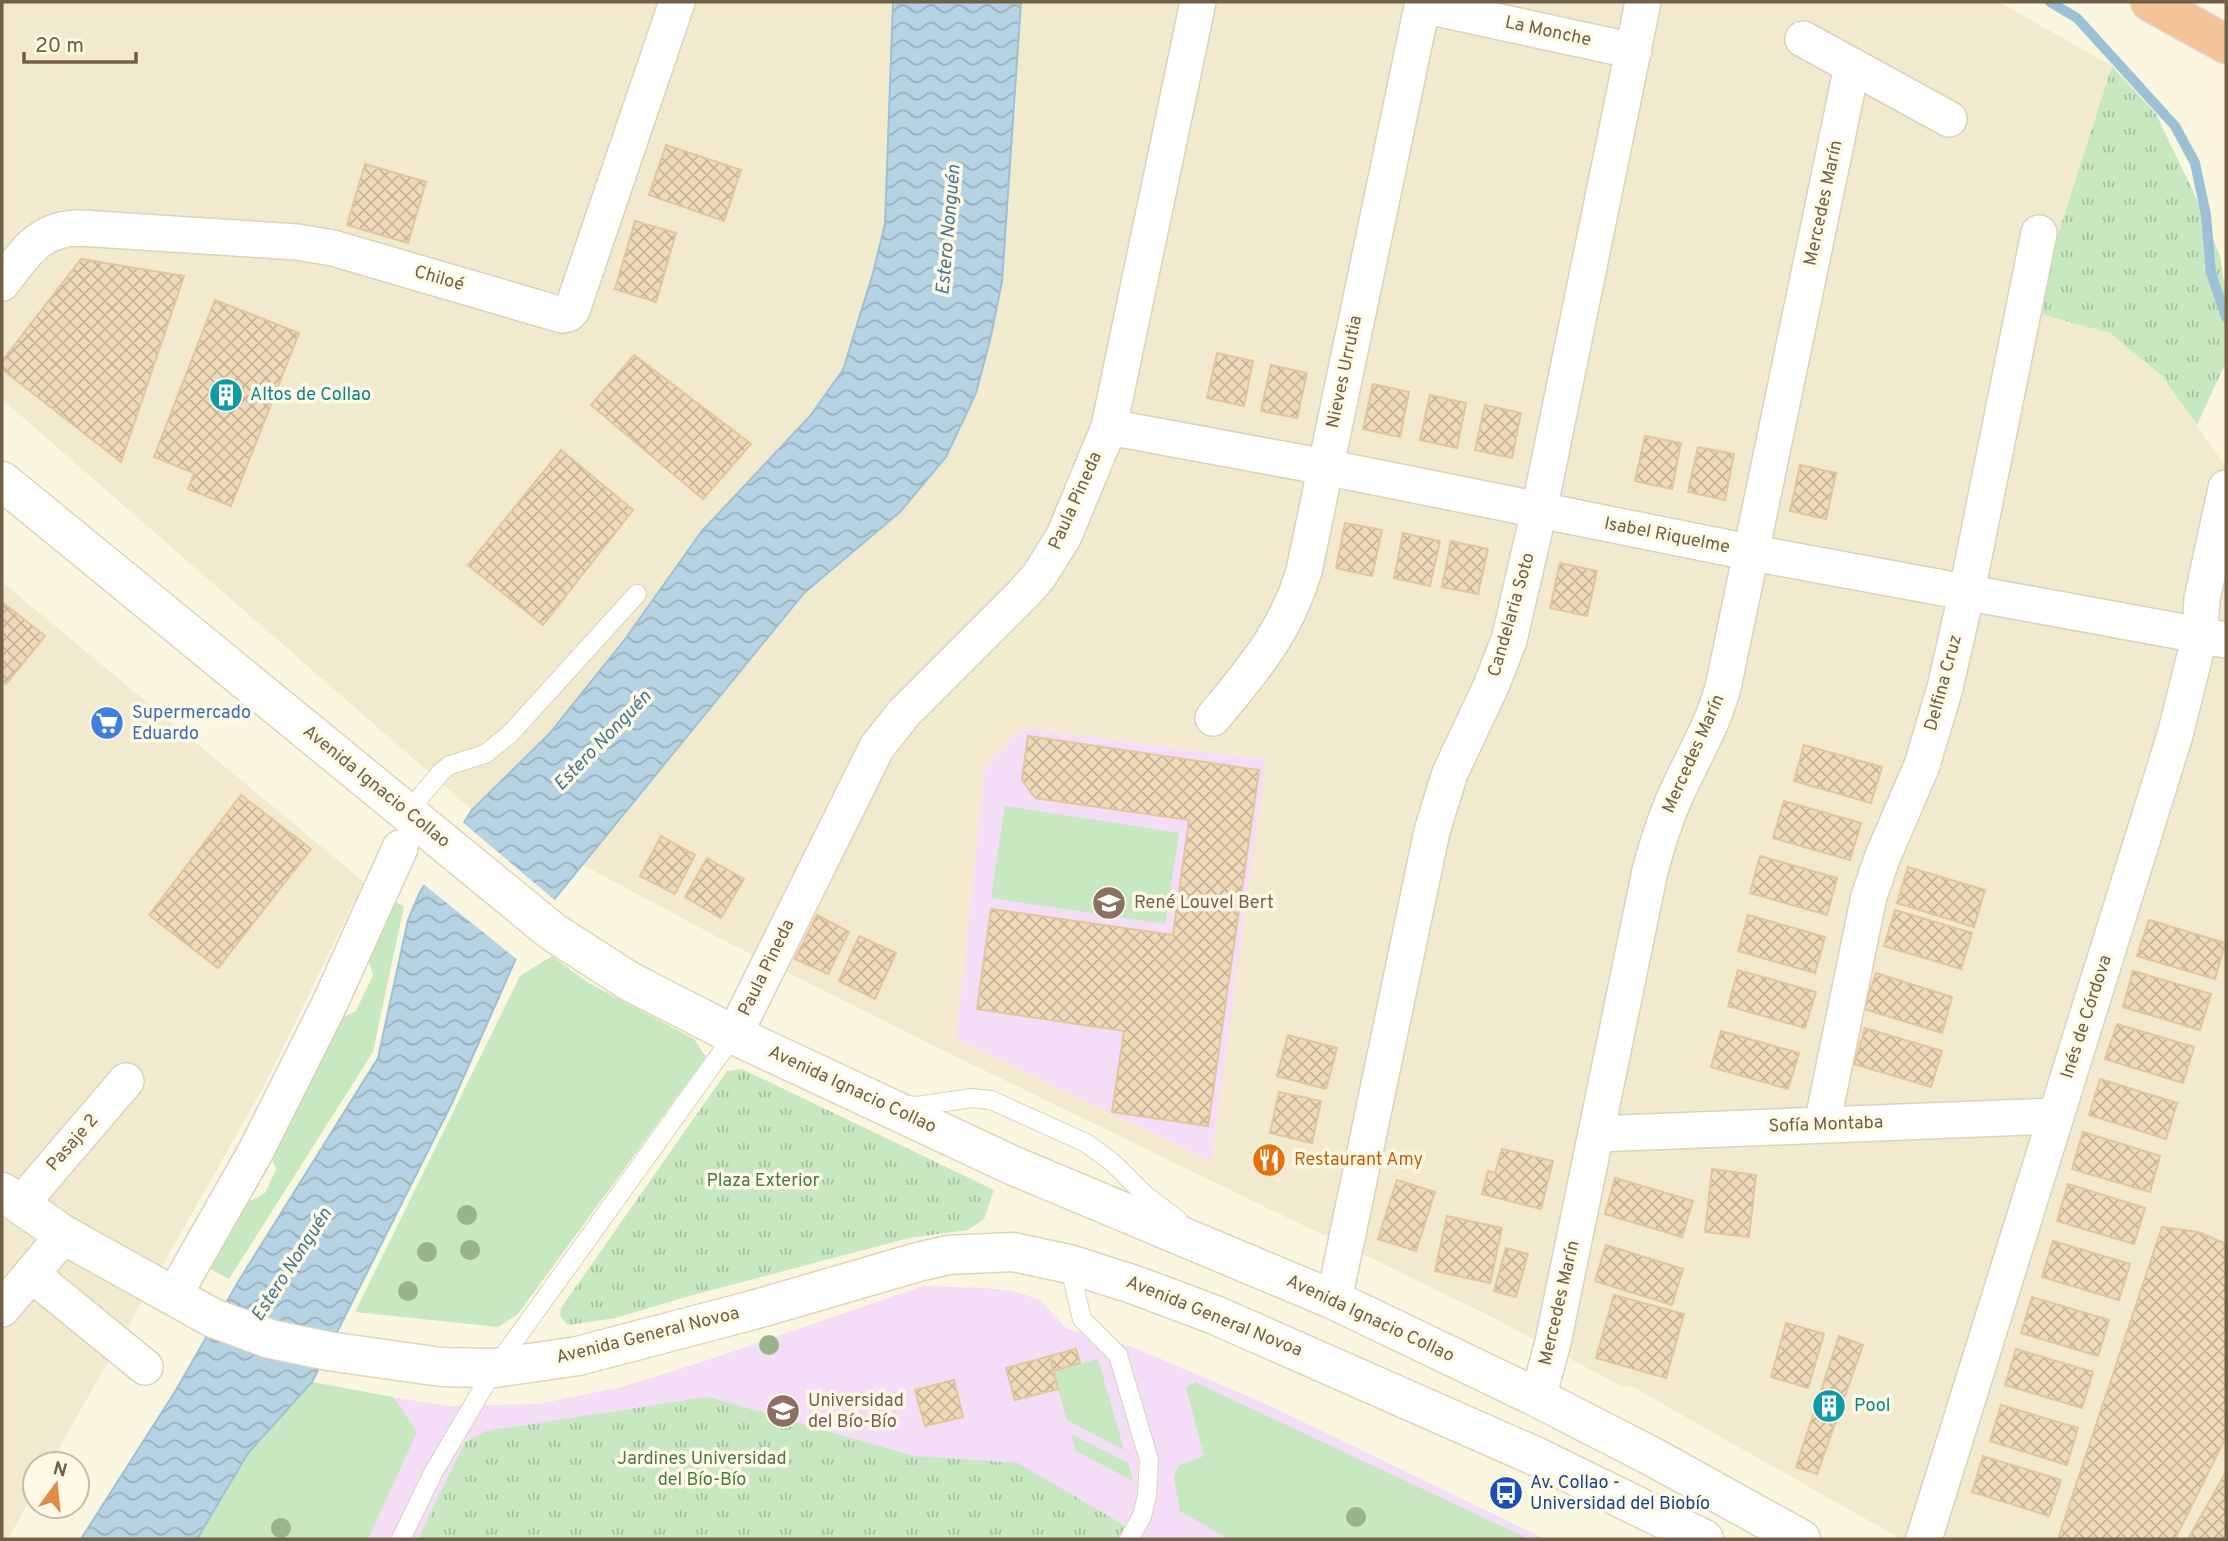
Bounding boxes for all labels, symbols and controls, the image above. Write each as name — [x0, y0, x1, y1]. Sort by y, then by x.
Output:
street label: La Monche — [1503, 12, 1593, 52]
scale bar — [24, 21, 136, 65]
text: 20 m — [35, 33, 84, 60]
street label: Mercedes Marín — [1799, 138, 1849, 268]
water label: Estero Nonguén — [931, 163, 967, 296]
street label: Chiloé — [411, 261, 467, 297]
street label: Nieves Urrutia — [1322, 314, 1368, 430]
building icon: Altos de Collao — [207, 376, 245, 414]
place label: Altos de Collao — [250, 384, 371, 407]
street label: Paula Pineda — [1044, 448, 1108, 554]
street label: Isabel Riquelme — [1602, 513, 1732, 559]
street label: Candelaria Soto — [1483, 550, 1541, 680]
street label: Delfina Cruz — [1920, 632, 1968, 734]
water label: Estero Nonguén — [549, 685, 658, 796]
street label: Mercedes Marín — [1658, 691, 1730, 817]
place label: Supermercado Eduardo — [132, 702, 251, 746]
supermarket icon: Supermercado Eduardo — [88, 704, 126, 742]
street label: Avenida Ignacio Collao — [298, 720, 454, 854]
school or university icon: René Louvel Bert — [1090, 884, 1128, 922]
place label: René Louvel Bert — [1134, 892, 1274, 915]
street label: Paula Pineda — [734, 916, 800, 1020]
street label: Inés de Córdova — [2056, 952, 2118, 1082]
street label: Avenida Ignacio Collao — [764, 1041, 940, 1139]
street label: Pasaje 2 — [42, 1110, 104, 1176]
street label: Sofía Montaba — [1768, 1112, 1884, 1138]
restaurant icon: Restaurant Amy — [1250, 1141, 1288, 1179]
place label: Restaurant Amy — [1294, 1149, 1423, 1172]
park label: Plaza Exterior — [706, 1170, 820, 1193]
water label: Estero Nonguén — [246, 1203, 338, 1326]
street label: Mercedes Marín — [1534, 1238, 1586, 1368]
street label: Avenida Ignacio Collao — [1282, 1270, 1458, 1368]
street label: Avenida General Novoa — [1123, 1271, 1305, 1363]
street label: Avenida General Novoa — [554, 1302, 742, 1370]
building icon: Pool — [1810, 1387, 1848, 1425]
place label: Universidad del Bío-Bío — [808, 1390, 904, 1434]
school or university icon: Universidad del Bío-Bío — [764, 1392, 802, 1430]
place label: Pool — [1854, 1395, 1891, 1418]
park label: Jardines Universidad del Bío-Bío — [617, 1448, 787, 1492]
north arrow — [21, 1450, 91, 1520]
text: N — [50, 1457, 70, 1484]
place label: Av. Collao - Universidad del Biobío — [1530, 1472, 1710, 1516]
bus stop icon: Av. Collao - Universidad del Biobío — [1487, 1474, 1525, 1512]

